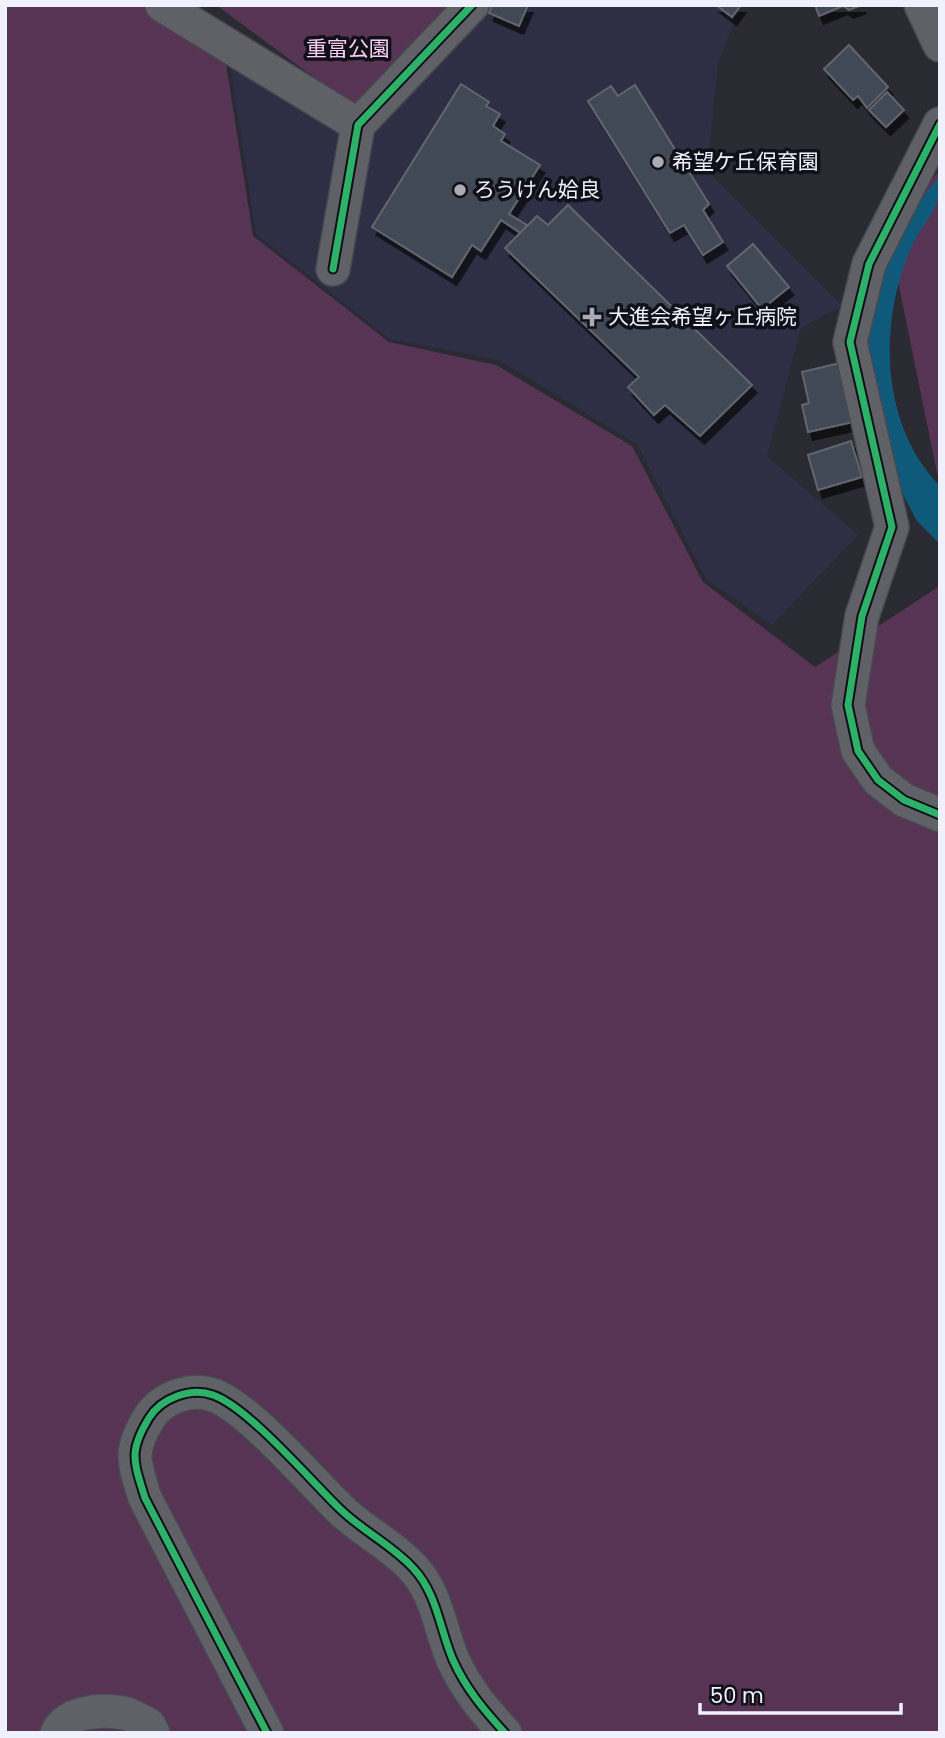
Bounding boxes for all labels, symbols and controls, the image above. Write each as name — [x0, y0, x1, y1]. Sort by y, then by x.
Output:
park label: 重富公園 — [306, 34, 390, 63]
place label: 希望ケ丘保育園 — [672, 147, 819, 176]
marker: 希望ケ丘保育園 — [650, 154, 666, 170]
place label: ろうけん姶良 — [474, 175, 600, 204]
marker: ろうけん姶良 — [452, 182, 468, 198]
place label: 大進会希望ヶ丘病院 — [608, 302, 797, 331]
marker: 大進会希望ヶ丘病院 — [582, 307, 602, 327]
scale bar — [700, 1672, 901, 1716]
text: 50 m — [710, 1681, 764, 1710]

